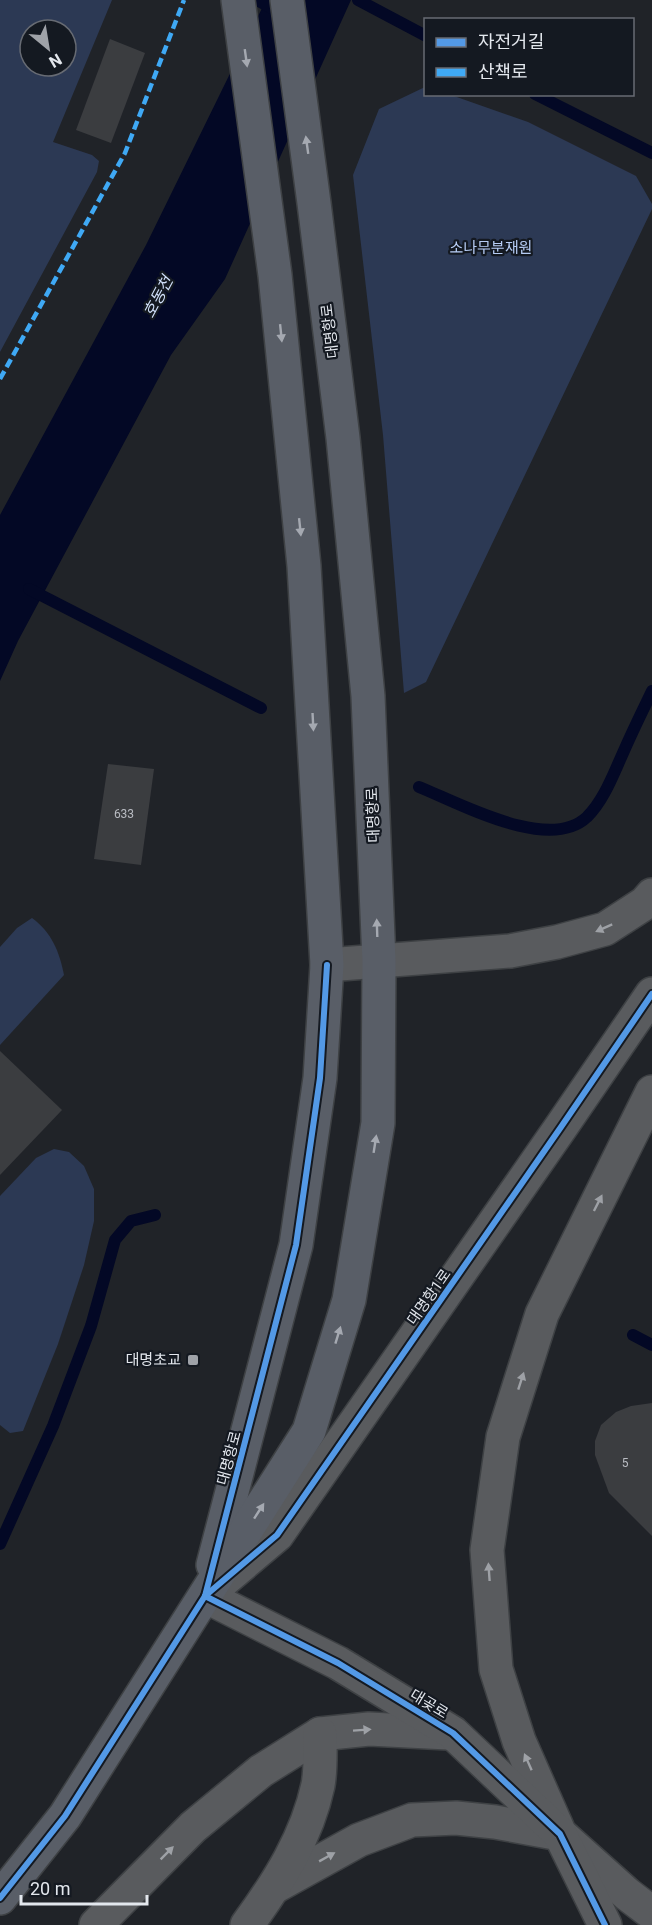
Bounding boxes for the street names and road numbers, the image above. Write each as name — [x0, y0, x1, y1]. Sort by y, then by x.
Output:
street label: 대명항로 — [318, 303, 342, 359]
street label: 대명항로 — [363, 787, 383, 843]
street label: 대명항1로 — [403, 1266, 455, 1328]
street label: 대명항로 — [213, 1429, 245, 1487]
street label: 대곶로 — [407, 1686, 451, 1722]

